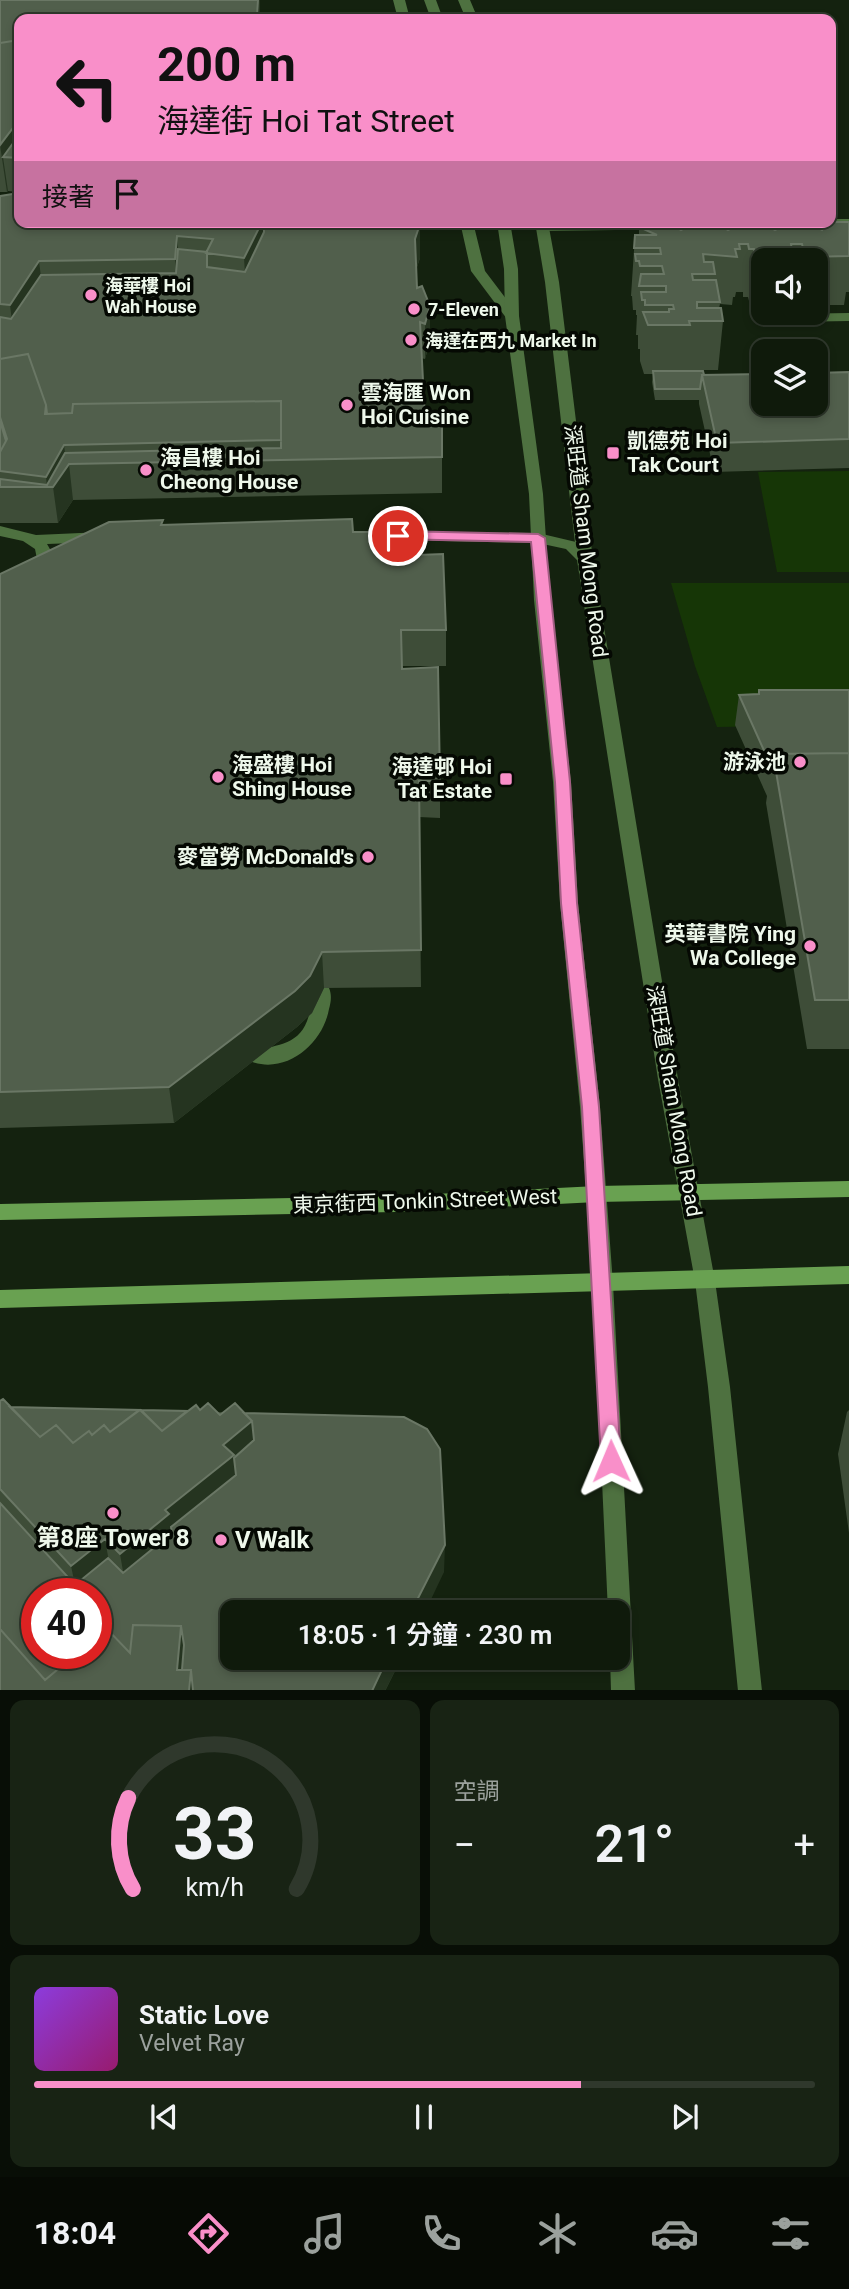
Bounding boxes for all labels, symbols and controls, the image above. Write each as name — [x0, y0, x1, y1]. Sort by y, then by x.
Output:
text: 200 m — [157, 36, 296, 93]
icon: left — [42, 42, 133, 133]
text: 海達街 Hoi Tat Street — [157, 102, 455, 140]
icon: arrive — [108, 175, 146, 213]
text: 接著 — [42, 182, 94, 212]
map controls — [751, 248, 828, 416]
button: sound — [751, 248, 828, 325]
place label: 海華樓 Hoi Wah House — [105, 275, 197, 317]
marker: 海華樓 Hoi Wah House — [83, 287, 99, 303]
place label: 7-Eleven — [428, 299, 499, 320]
marker: 7-Eleven — [406, 301, 422, 317]
place label: 海達在西九 Market In — [425, 330, 597, 351]
marker: 海達在西九 Market In — [403, 332, 419, 348]
button: layers — [751, 339, 828, 416]
place label: 雲海匯 Won Hoi Cuisine — [361, 381, 471, 429]
marker: 雲海匯 Won Hoi Cuisine — [339, 397, 355, 413]
street label: 深旺道 Sham Mong Road — [560, 423, 612, 659]
place label: 凱德苑 Hoi Tak Court — [627, 429, 727, 477]
marker: 凱德苑 Hoi Tak Court — [605, 445, 621, 461]
place label: 海昌樓 Hoi Cheong House — [160, 446, 298, 494]
marker: 海昌樓 Hoi Cheong House — [138, 462, 154, 478]
pin — [368, 506, 428, 566]
icon: arrive — [379, 517, 417, 555]
place label: 游泳池 — [723, 750, 786, 774]
place label: 海盛樓 Hoi Shing House — [232, 753, 352, 801]
marker: 游泳池 — [792, 754, 808, 770]
place label: 海達邨 Hoi Tat Estate — [392, 755, 492, 803]
marker: 海盛樓 Hoi Shing House — [210, 769, 226, 785]
marker: 海達邨 Hoi Tat Estate — [498, 771, 514, 787]
place label: 麥當勞 McDonald's — [177, 845, 354, 869]
marker: 麥當勞 McDonald's — [360, 849, 376, 865]
place label: 英華書院 Ying Wa College — [664, 922, 796, 970]
marker: 英華書院 Ying Wa College — [802, 938, 818, 954]
street label: 深旺道 Sham Mong Road — [642, 984, 706, 1218]
street label: 東京街西 Tonkin Street West — [292, 1184, 558, 1218]
position arrow — [574, 1424, 648, 1498]
marker: 第8座 Tower 8 — [105, 1505, 121, 1521]
place label: 第8座 Tower 8 — [36, 1524, 190, 1552]
place label: V Walk — [235, 1526, 310, 1554]
marker: V Walk — [213, 1532, 229, 1548]
speed limit sign: 40 — [21, 1578, 112, 1669]
text: 18:05 · 1 分鐘 · 230 m — [298, 1620, 552, 1650]
text: 空調 — [454, 1778, 500, 1805]
text: 33 — [173, 1791, 257, 1877]
text: 21° — [595, 1814, 674, 1875]
text: − — [454, 1823, 475, 1867]
text: + — [793, 1823, 815, 1867]
text: km/h — [185, 1872, 244, 1901]
text: Static Love — [139, 2000, 269, 2030]
text: Velvet Ray — [139, 2030, 245, 2057]
icon: previous — [145, 2098, 183, 2136]
icon: pause — [405, 2098, 443, 2136]
icon: next — [666, 2098, 704, 2136]
icon: directions — [184, 2209, 233, 2258]
icon: music — [300, 2209, 349, 2258]
icon: phone — [417, 2209, 466, 2258]
icon: climate — [533, 2209, 582, 2258]
icon: car — [650, 2209, 699, 2258]
icon: filters — [766, 2209, 815, 2258]
text: 18:04 — [34, 2214, 116, 2252]

